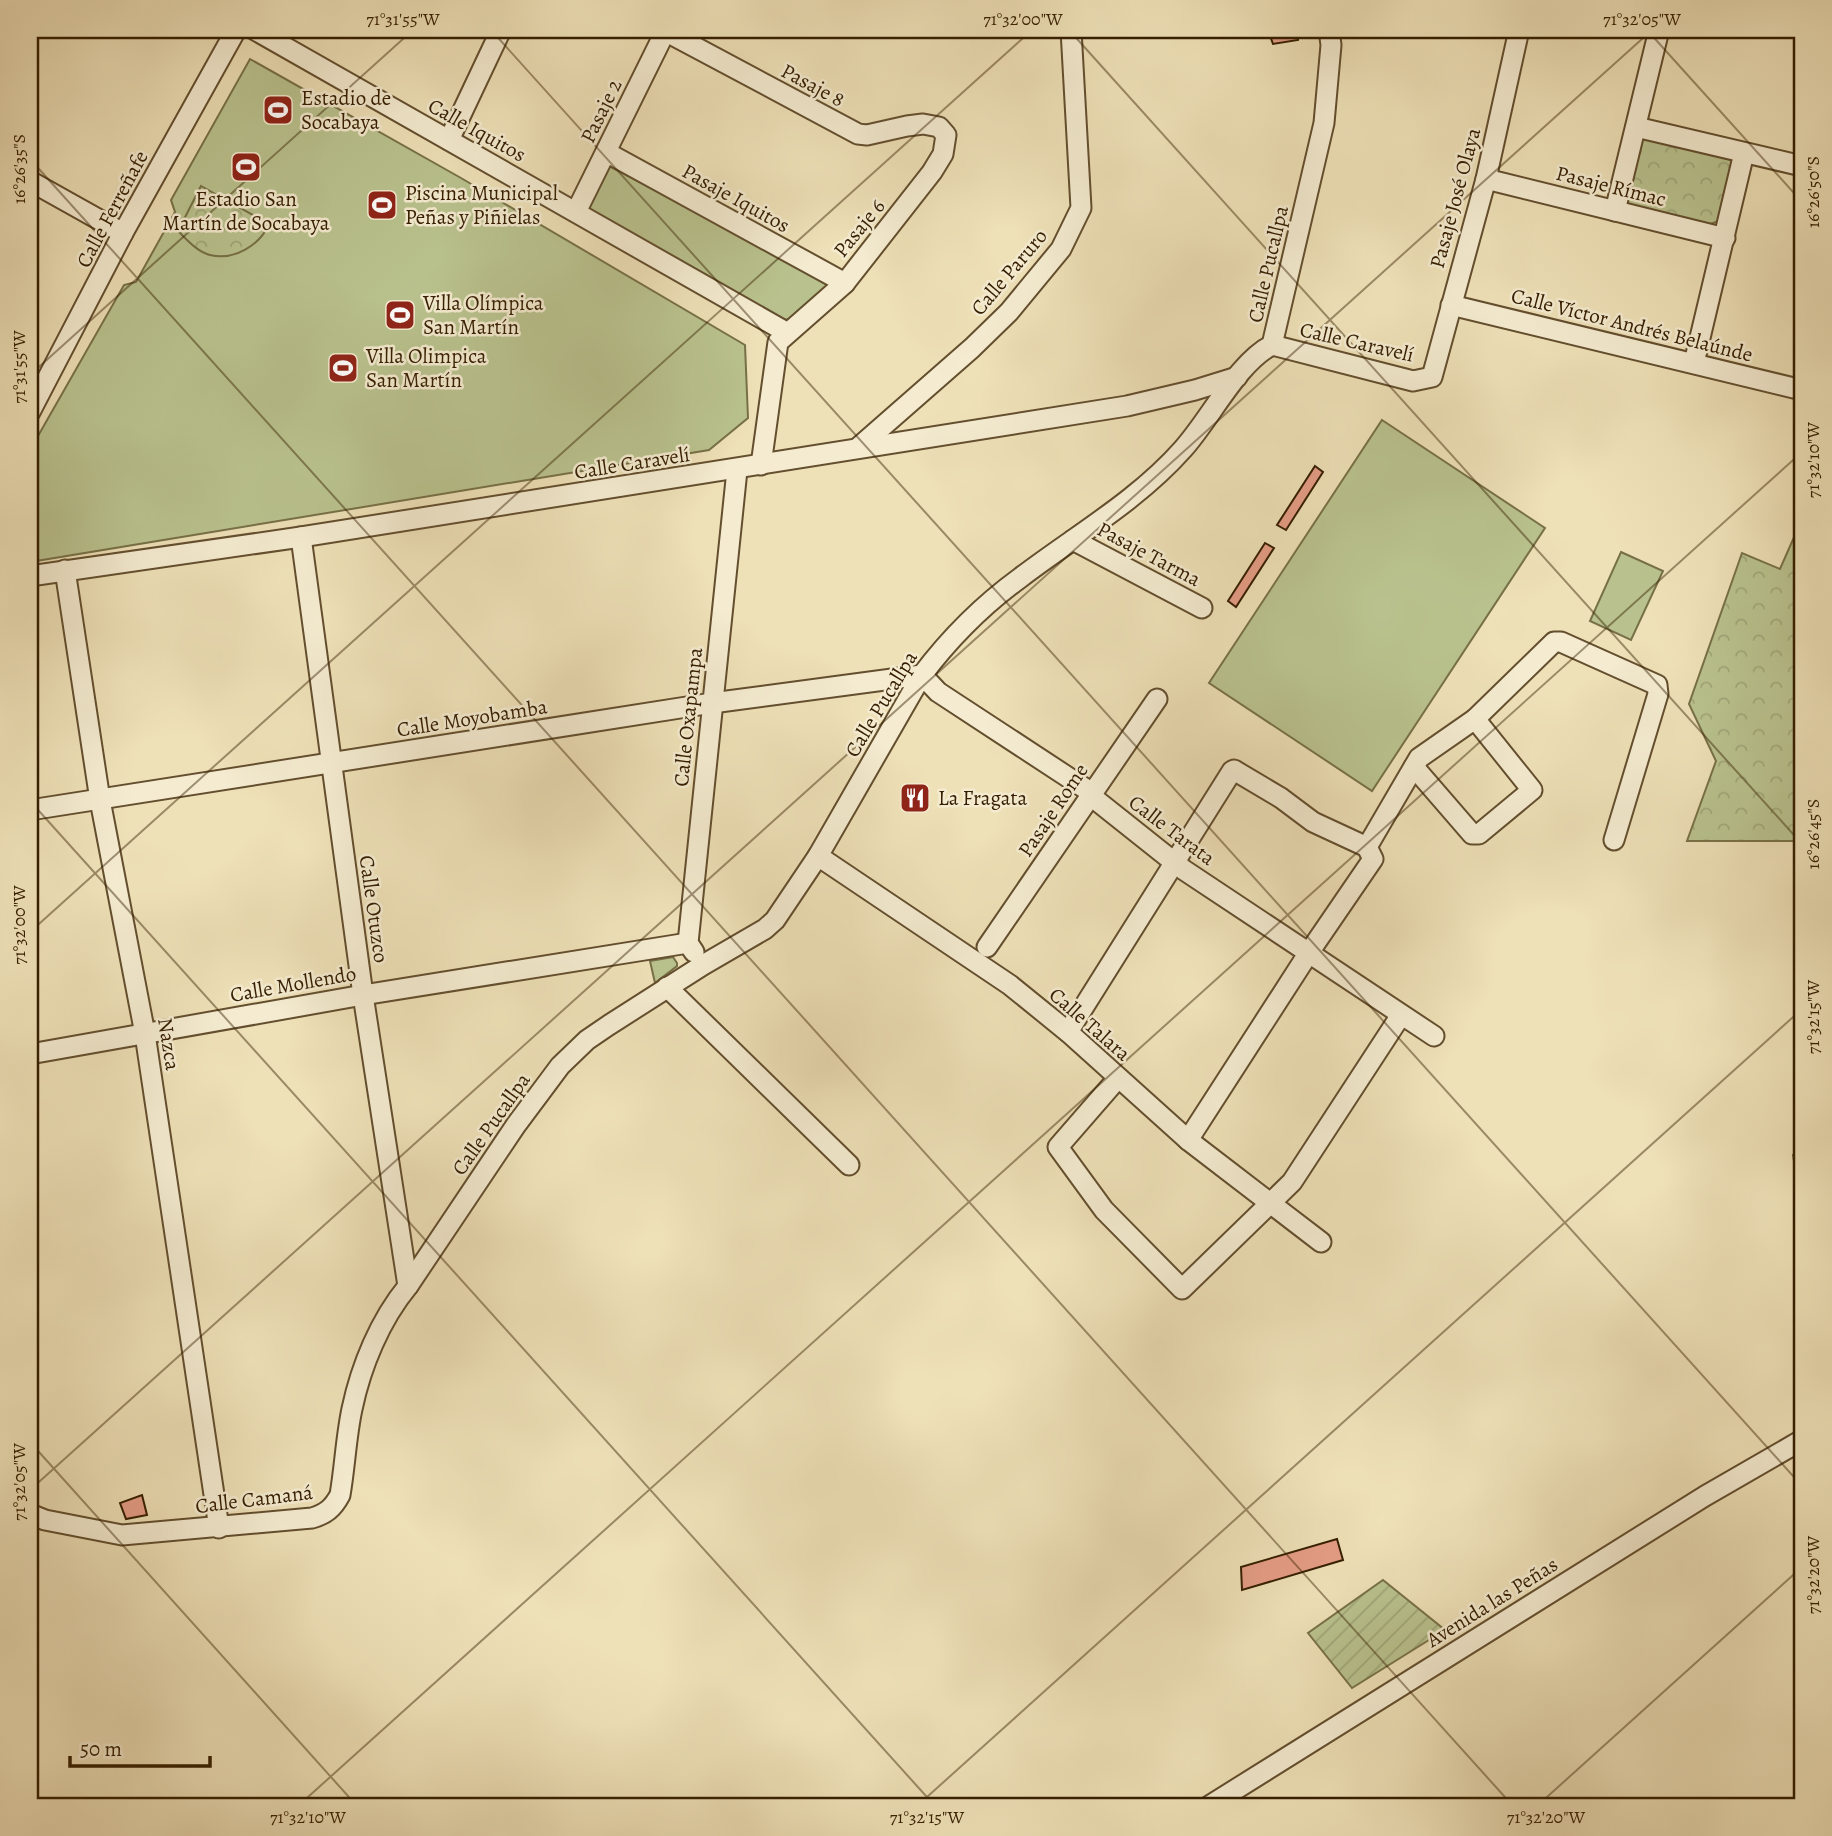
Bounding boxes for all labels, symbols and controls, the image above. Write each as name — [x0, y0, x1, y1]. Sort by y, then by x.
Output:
text: 71°31'55"W — [366, 7, 440, 31]
text: 71°32'00"W — [983, 7, 1063, 31]
text: 71°32'05"W — [1603, 7, 1681, 31]
street label: Pasaje 8 — [776, 57, 850, 113]
street label: Pasaje 2 — [574, 74, 628, 148]
place label: Estadio de Socabaya — [301, 84, 391, 136]
street label: Calle Iquitos — [423, 92, 531, 168]
sports icon: Estadio de Socabaya — [261, 93, 295, 127]
street label: Pasaje José Olaya — [1423, 124, 1487, 271]
text: 16°26'35"S — [7, 134, 31, 204]
street label: Calle Ferreñafe — [69, 146, 155, 272]
sports icon: Estadio San Martín de Socabaya — [229, 150, 263, 184]
text: 16°26'50"S — [1801, 156, 1825, 228]
street label: Pasaje Iquitos — [677, 157, 795, 239]
street label: Pasaje Rímac — [1553, 159, 1669, 213]
place label: Piscina Municipal Peñas y Piñielas — [405, 179, 558, 231]
place label: Estadio San Martín de Socabaya — [162, 185, 330, 237]
sports icon: Piscina Municipal Peñas y Piñielas — [365, 188, 399, 222]
street label: Pasaje 6 — [827, 193, 891, 263]
street label: Calle Pucallpa — [1241, 203, 1295, 325]
street label: Calle Paruro — [964, 223, 1054, 321]
street label: Calle Víctor Andrés Belaúnde — [1508, 281, 1756, 369]
place label: Villa Olímpica San Martín — [422, 289, 544, 341]
sports icon: Villa Olímpica San Martín — [383, 298, 417, 332]
street label: Calle Caravelí — [1297, 315, 1417, 369]
text: 71°31'55"W — [7, 330, 31, 404]
place label: Villa Olimpica San Martín — [365, 342, 487, 394]
sports icon: Villa Olimpica San Martín — [326, 351, 360, 385]
text: 71°32'10"W — [1801, 422, 1825, 498]
street label: Calle Caravelí — [572, 440, 692, 486]
street label: Pasaje Tarma — [1092, 515, 1206, 593]
street label: Calle Pucallpa — [838, 645, 924, 762]
street label: Calle Oxapampa — [667, 646, 709, 788]
street label: Calle Moyobamba — [395, 692, 550, 744]
street label: Pasaje Rome — [1011, 758, 1095, 862]
restaurant icon: La Fragata — [898, 781, 932, 815]
place label: La Fragata — [938, 784, 1028, 812]
street label: Calle Tarata — [1123, 788, 1221, 872]
text: 16°26'45"S — [1801, 799, 1825, 869]
street label: Calle Otuzco — [353, 853, 395, 965]
text: 71°32'00"W — [7, 885, 31, 965]
street label: Calle Mollendo — [228, 959, 358, 1009]
text: 71°32'15"W — [1801, 980, 1825, 1054]
street label: Calle Talara — [1043, 981, 1137, 1067]
street label: Nazca — [151, 1016, 187, 1072]
street label: Calle Pucallpa — [445, 1067, 537, 1181]
text: 71°32'05"W — [7, 1443, 31, 1521]
street label: Calle Camaná — [194, 1478, 315, 1520]
text: 71°32'20"W — [1801, 1535, 1825, 1614]
street label: Avenida las Peñas — [1420, 1550, 1563, 1654]
scale bar — [70, 1724, 210, 1768]
text: 50 m — [80, 1735, 122, 1763]
text: 71°32'10"W — [270, 1805, 346, 1829]
text: 71°32'15"W — [890, 1805, 964, 1829]
text: 71°32'20"W — [1507, 1805, 1586, 1829]

